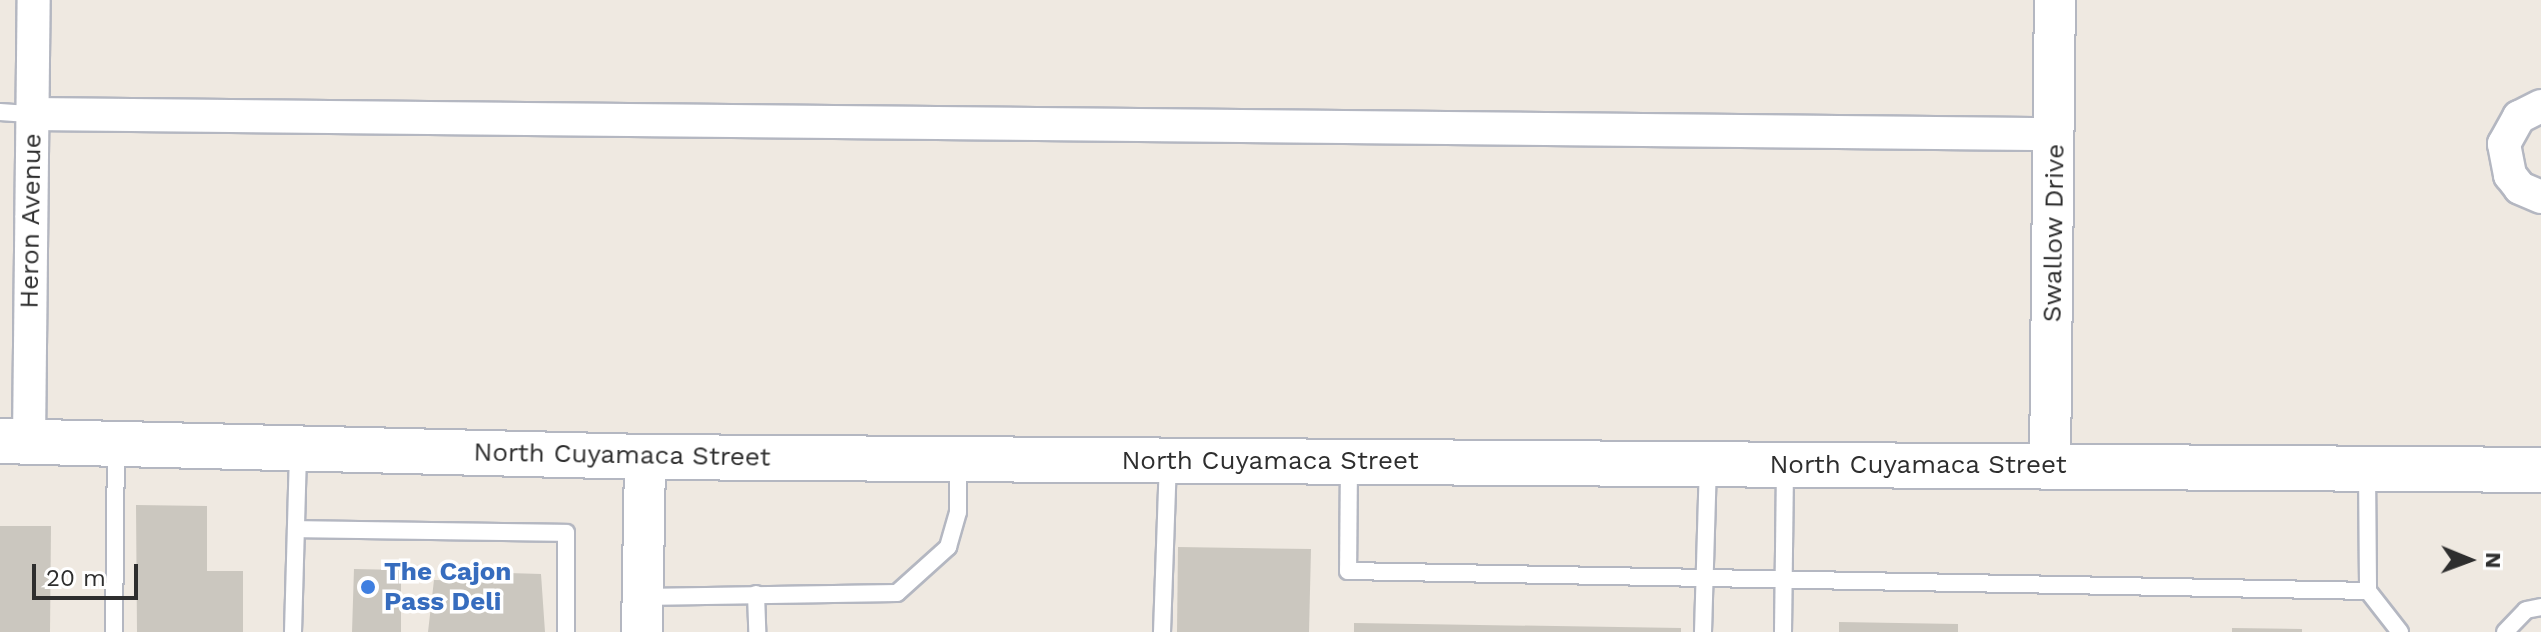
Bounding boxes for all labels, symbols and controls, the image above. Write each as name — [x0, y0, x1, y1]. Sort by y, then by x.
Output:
street label: Heron Avenue — [14, 132, 48, 310]
street label: Swallow Drive — [2037, 143, 2071, 323]
street label: North Cuyamaca Street — [473, 437, 771, 473]
street label: North Cuyamaca Street — [1121, 445, 1419, 477]
street label: North Cuyamaca Street — [1769, 449, 2067, 481]
north arrow — [2429, 520, 2509, 600]
scale bar — [36, 548, 142, 598]
text: N — [2481, 552, 2506, 569]
place label: The Cajon Pass Deli — [384, 556, 511, 618]
text: 20 m — [46, 564, 106, 592]
marker: The Cajon Pass Deli — [359, 578, 377, 596]

